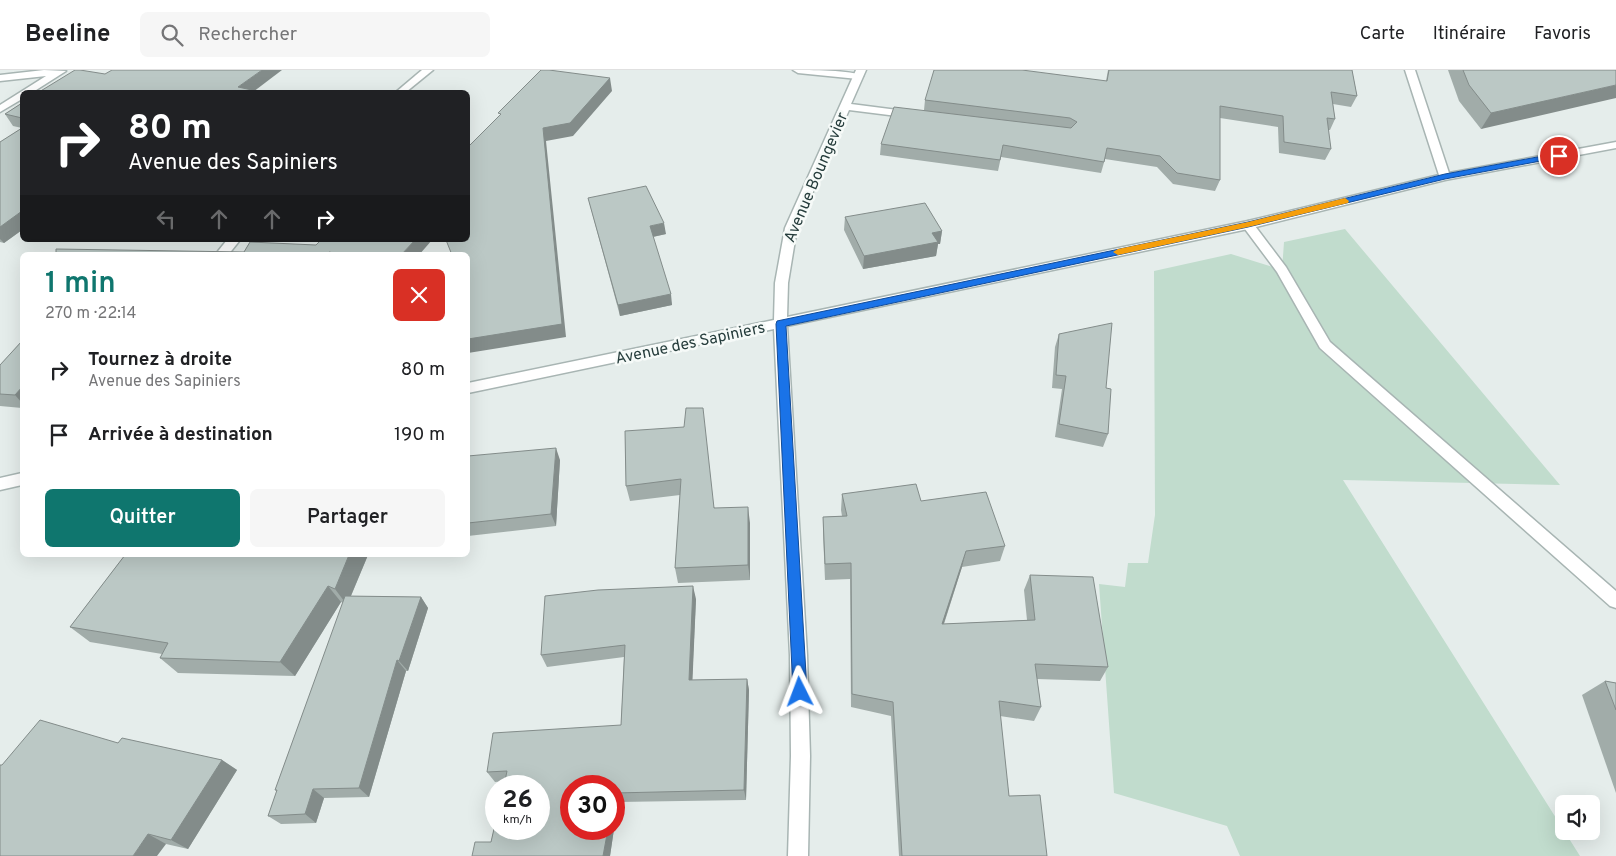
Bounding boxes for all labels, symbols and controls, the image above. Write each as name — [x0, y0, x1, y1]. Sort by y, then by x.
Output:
search box — [140, 12, 490, 57]
text: Beeline — [25, 20, 110, 50]
icon: search — [158, 21, 186, 49]
text: Rechercher — [198, 23, 297, 47]
text: Carte — [1360, 23, 1405, 46]
text: Itinéraire — [1433, 23, 1506, 46]
text: Favoris — [1534, 23, 1591, 46]
text: 80 m — [128, 107, 212, 151]
icon: right — [45, 110, 110, 175]
street label: Avenue Boungevier — [780, 110, 853, 246]
pin — [1538, 135, 1580, 177]
icon: arrive — [1545, 142, 1573, 170]
text: Avenue des Sapiniers — [128, 150, 338, 177]
icon: left — [152, 205, 180, 233]
icon: ahead — [205, 205, 233, 233]
icon: ahead — [258, 205, 286, 233]
icon: right — [311, 205, 339, 233]
text: 1 min — [45, 266, 116, 303]
button: close — [393, 269, 445, 321]
text: 270 m · 22:14 — [45, 304, 136, 324]
street label: Avenue des Sapiniers — [614, 318, 767, 370]
text: Tournez à droite — [88, 348, 232, 372]
icon: right — [45, 356, 73, 384]
text: 80 m — [401, 358, 445, 382]
text: Avenue des Sapiniers — [88, 372, 241, 392]
icon: arrive — [45, 421, 73, 449]
text: Arrivée à destination — [88, 423, 273, 447]
text: 190 m — [394, 423, 445, 447]
button: Quitter — [45, 489, 240, 547]
button: Partager — [250, 489, 445, 547]
position arrow — [773, 665, 825, 717]
speed limit sign: 30 — [560, 775, 625, 840]
text: 26 — [502, 785, 533, 817]
map controls — [1555, 795, 1600, 840]
button: sound — [1555, 795, 1600, 840]
text: km/h — [503, 812, 532, 828]

